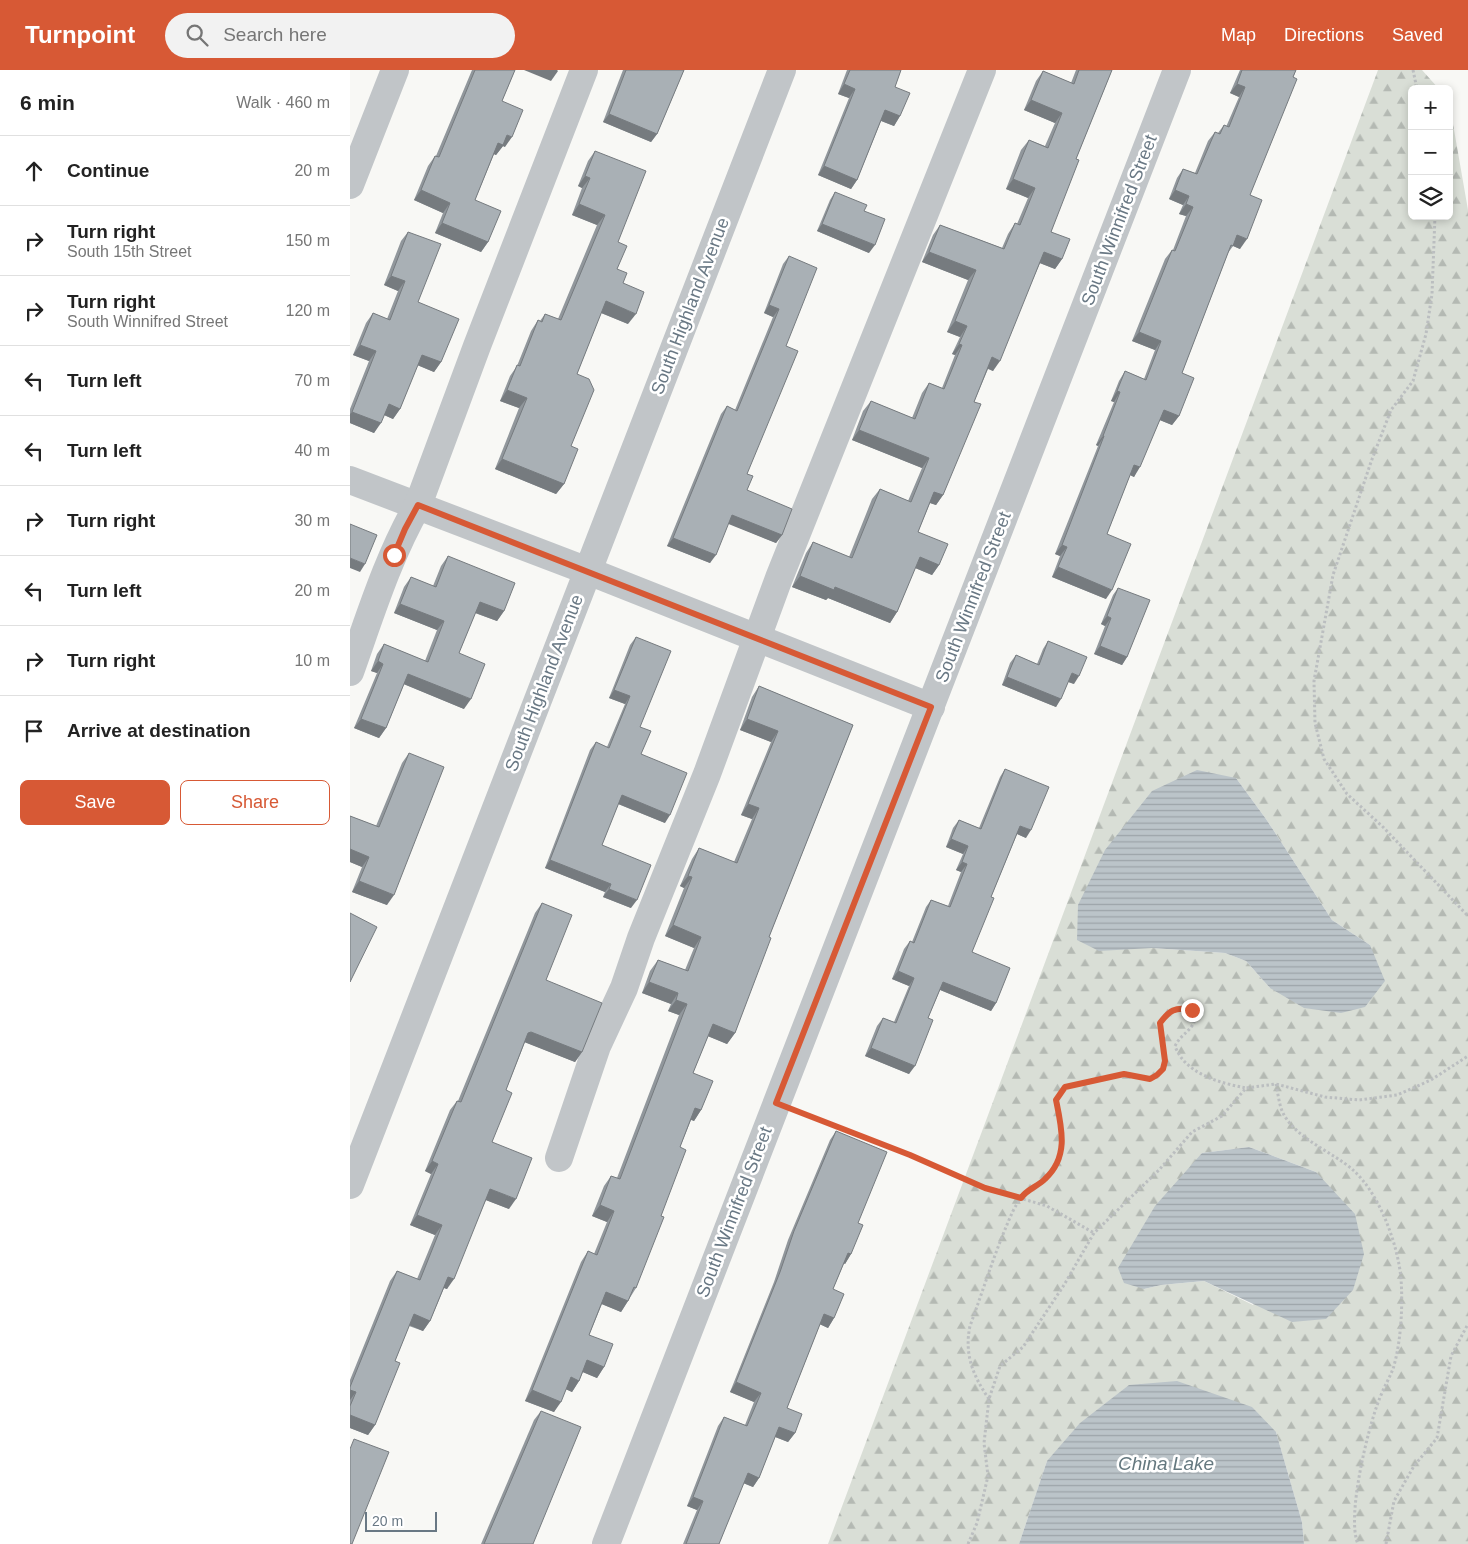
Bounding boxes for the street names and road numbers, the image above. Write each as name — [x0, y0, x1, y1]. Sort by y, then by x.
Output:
street label: South Winnifred Street — [1077, 132, 1161, 308]
street label: South Highland Avenue — [647, 215, 733, 397]
street label: South Winnifred Street — [931, 509, 1015, 685]
street label: South Highland Avenue — [501, 592, 587, 774]
street label: South Winnifred Street — [692, 1124, 776, 1300]

